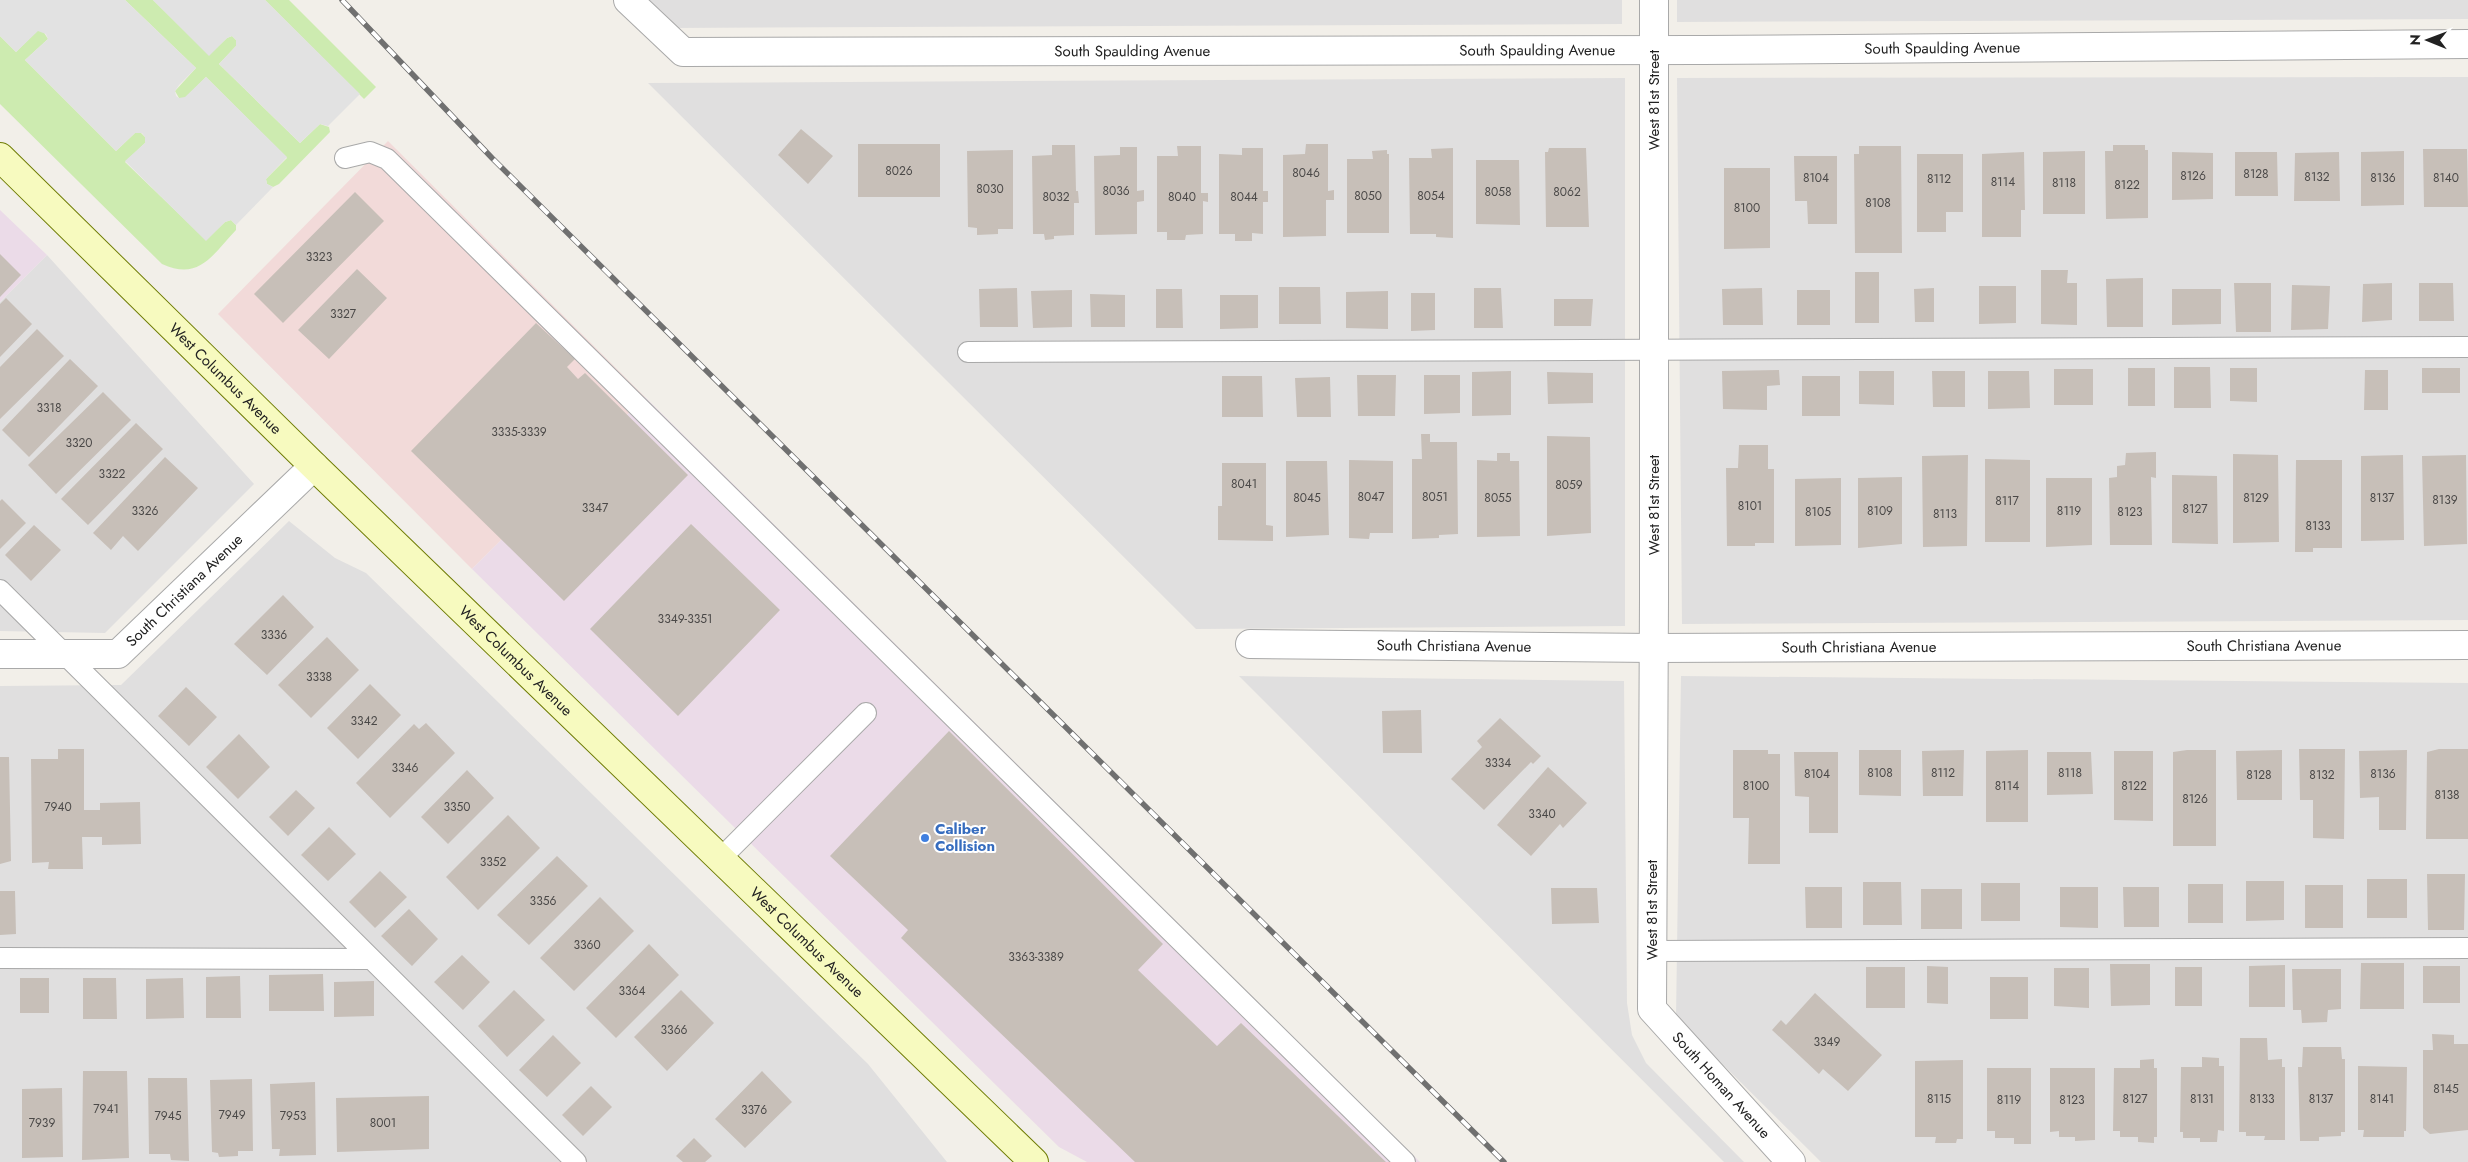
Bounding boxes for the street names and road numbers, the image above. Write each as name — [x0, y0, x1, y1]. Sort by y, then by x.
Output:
street label: South Spaulding Avenue — [1864, 37, 2021, 60]
street label: South Spaulding Avenue — [1459, 39, 1616, 61]
street label: South Spaulding Avenue — [1054, 40, 1211, 62]
street label: West 81st Street — [1643, 49, 1665, 150]
street label: West Columbus Avenue — [164, 318, 287, 440]
street label: West 81st Street — [1643, 454, 1665, 555]
street label: South Christiana Avenue — [121, 529, 248, 652]
street label: West Columbus Avenue — [454, 601, 578, 721]
street label: South Christiana Avenue — [1376, 634, 1532, 658]
street label: South Christiana Avenue — [2187, 634, 2342, 657]
street label: South Christiana Avenue — [1782, 636, 1937, 659]
street label: West 81st Street — [1641, 859, 1663, 960]
street label: West Columbus Avenue — [745, 882, 869, 1003]
street label: South Homan Avenue — [1667, 1027, 1776, 1144]

